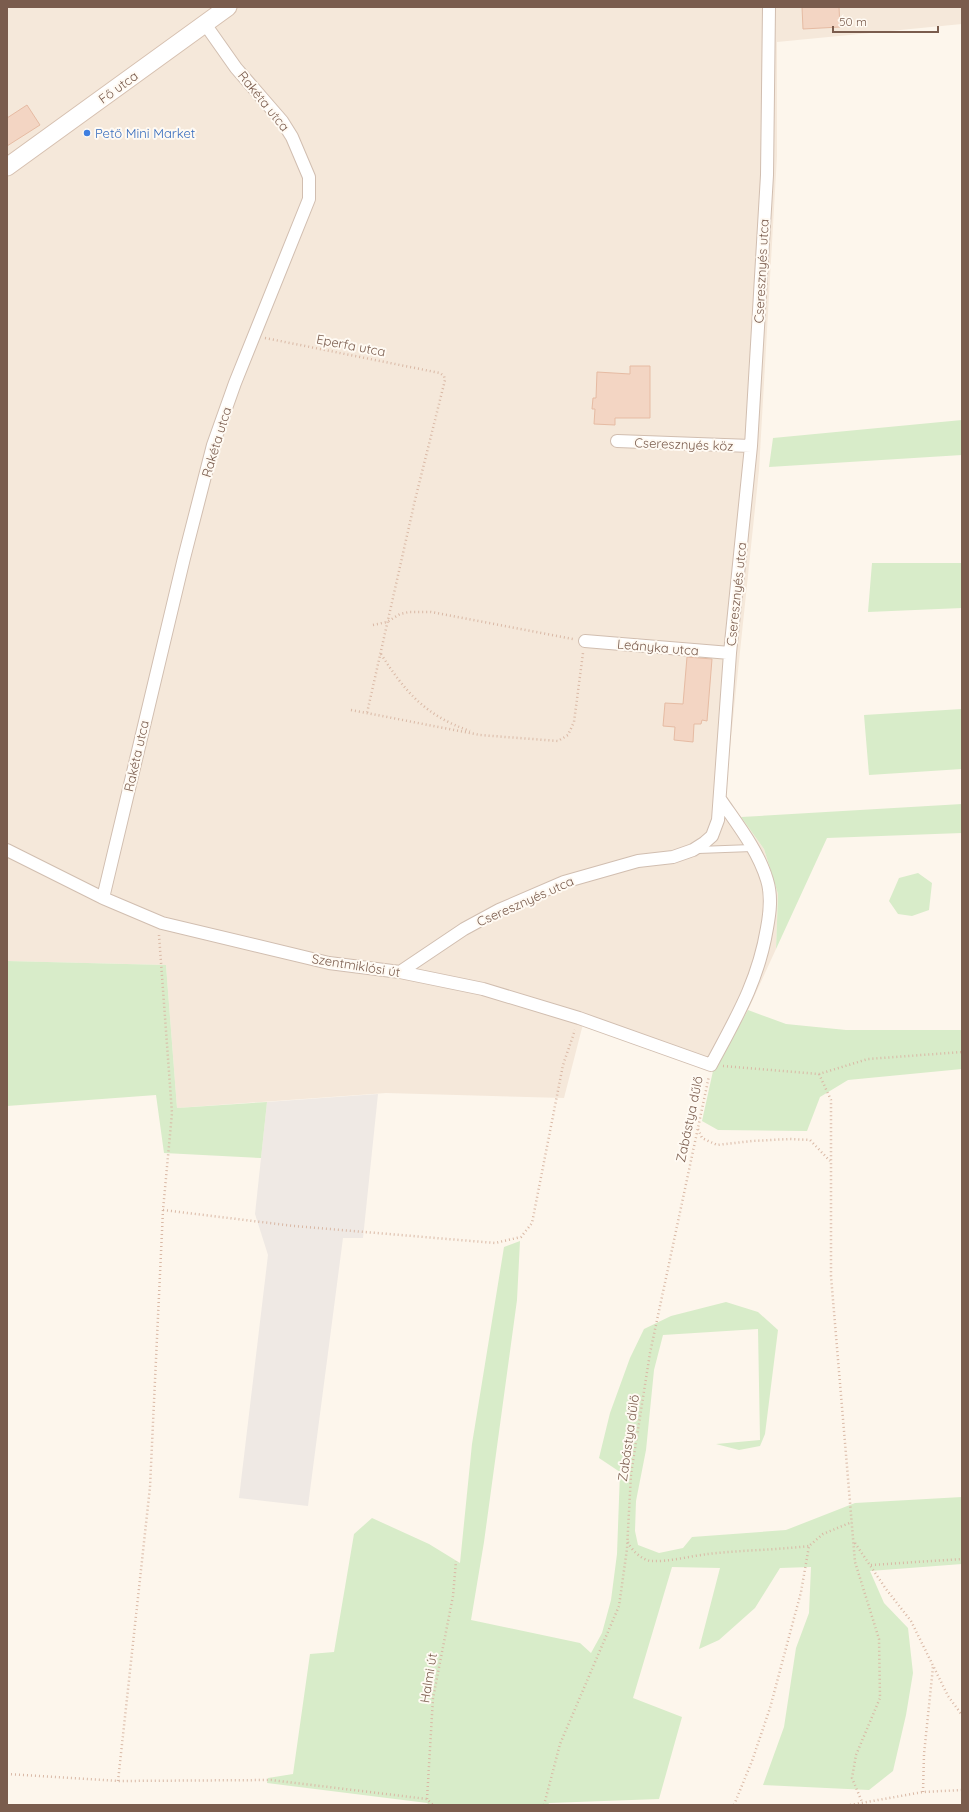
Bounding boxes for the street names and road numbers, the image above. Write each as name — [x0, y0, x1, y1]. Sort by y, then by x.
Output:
street label: Fő utca — [95, 67, 141, 107]
street label: Rakéta utca — [235, 68, 293, 134]
street label: Cseresznyés utca — [750, 218, 772, 324]
street label: Eperfa utca — [315, 330, 387, 360]
street label: Rakéta utca — [198, 405, 234, 479]
street label: Cseresznyés köz — [634, 434, 734, 454]
street label: Cseresznyés utca — [723, 541, 749, 647]
street label: Leányka utca — [617, 635, 699, 659]
street label: Rakéta utca — [120, 719, 152, 793]
street label: Cseresznyés utca — [474, 872, 576, 930]
street label: Szentmiklósi út — [311, 950, 401, 980]
street label: Zabástya dűlő — [672, 1074, 706, 1164]
street label: Zabástya dűlő — [614, 1393, 642, 1483]
street label: Halmi út — [416, 1652, 440, 1704]

